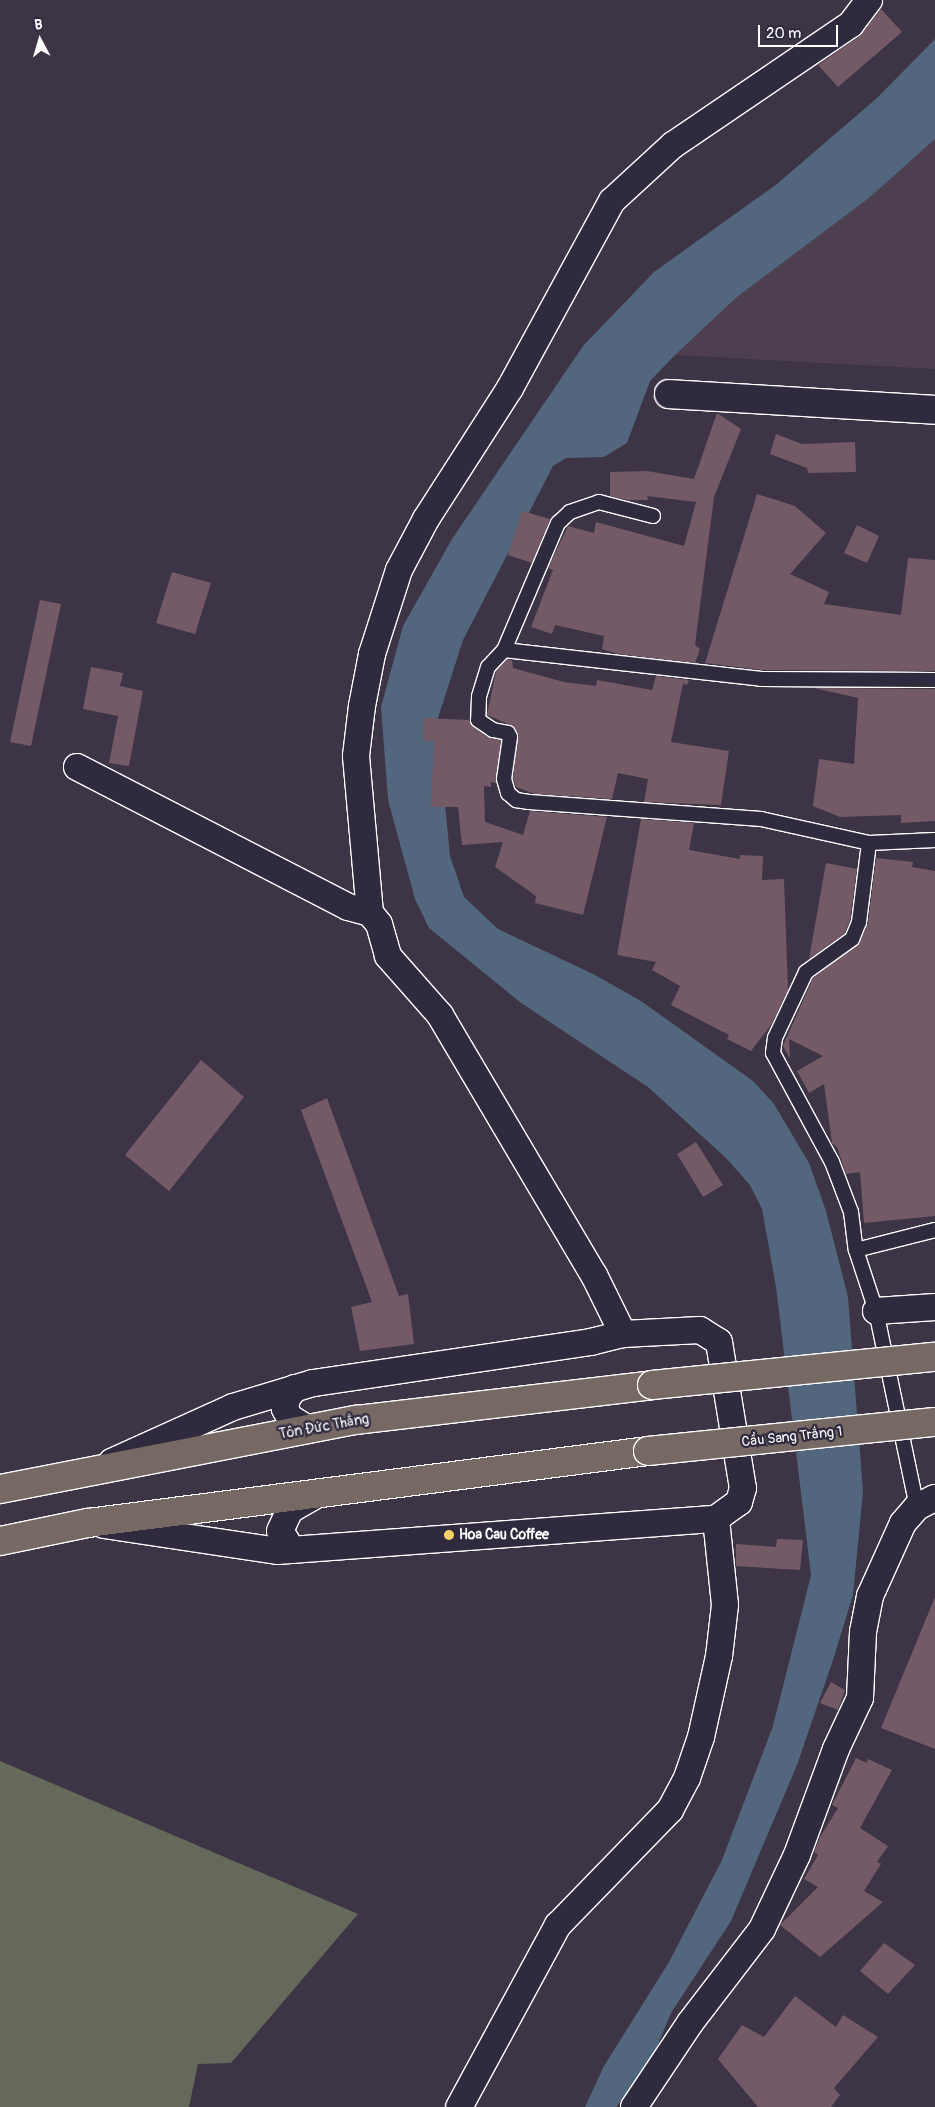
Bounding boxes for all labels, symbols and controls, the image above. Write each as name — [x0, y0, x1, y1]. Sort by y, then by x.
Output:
north arrow — [15, 15, 65, 65]
scale bar — [760, 15, 840, 47]
text: B — [34, 16, 43, 33]
text: 20 m — [766, 24, 801, 43]
street label: Tôn Đức Thắng — [278, 1411, 370, 1443]
street label: Cầu Sang Trắng 1 — [741, 1423, 843, 1451]
place label: Hoa Cau Coffee — [459, 1527, 549, 1543]
marker: Hoa Cau Coffee — [443, 1529, 455, 1541]

